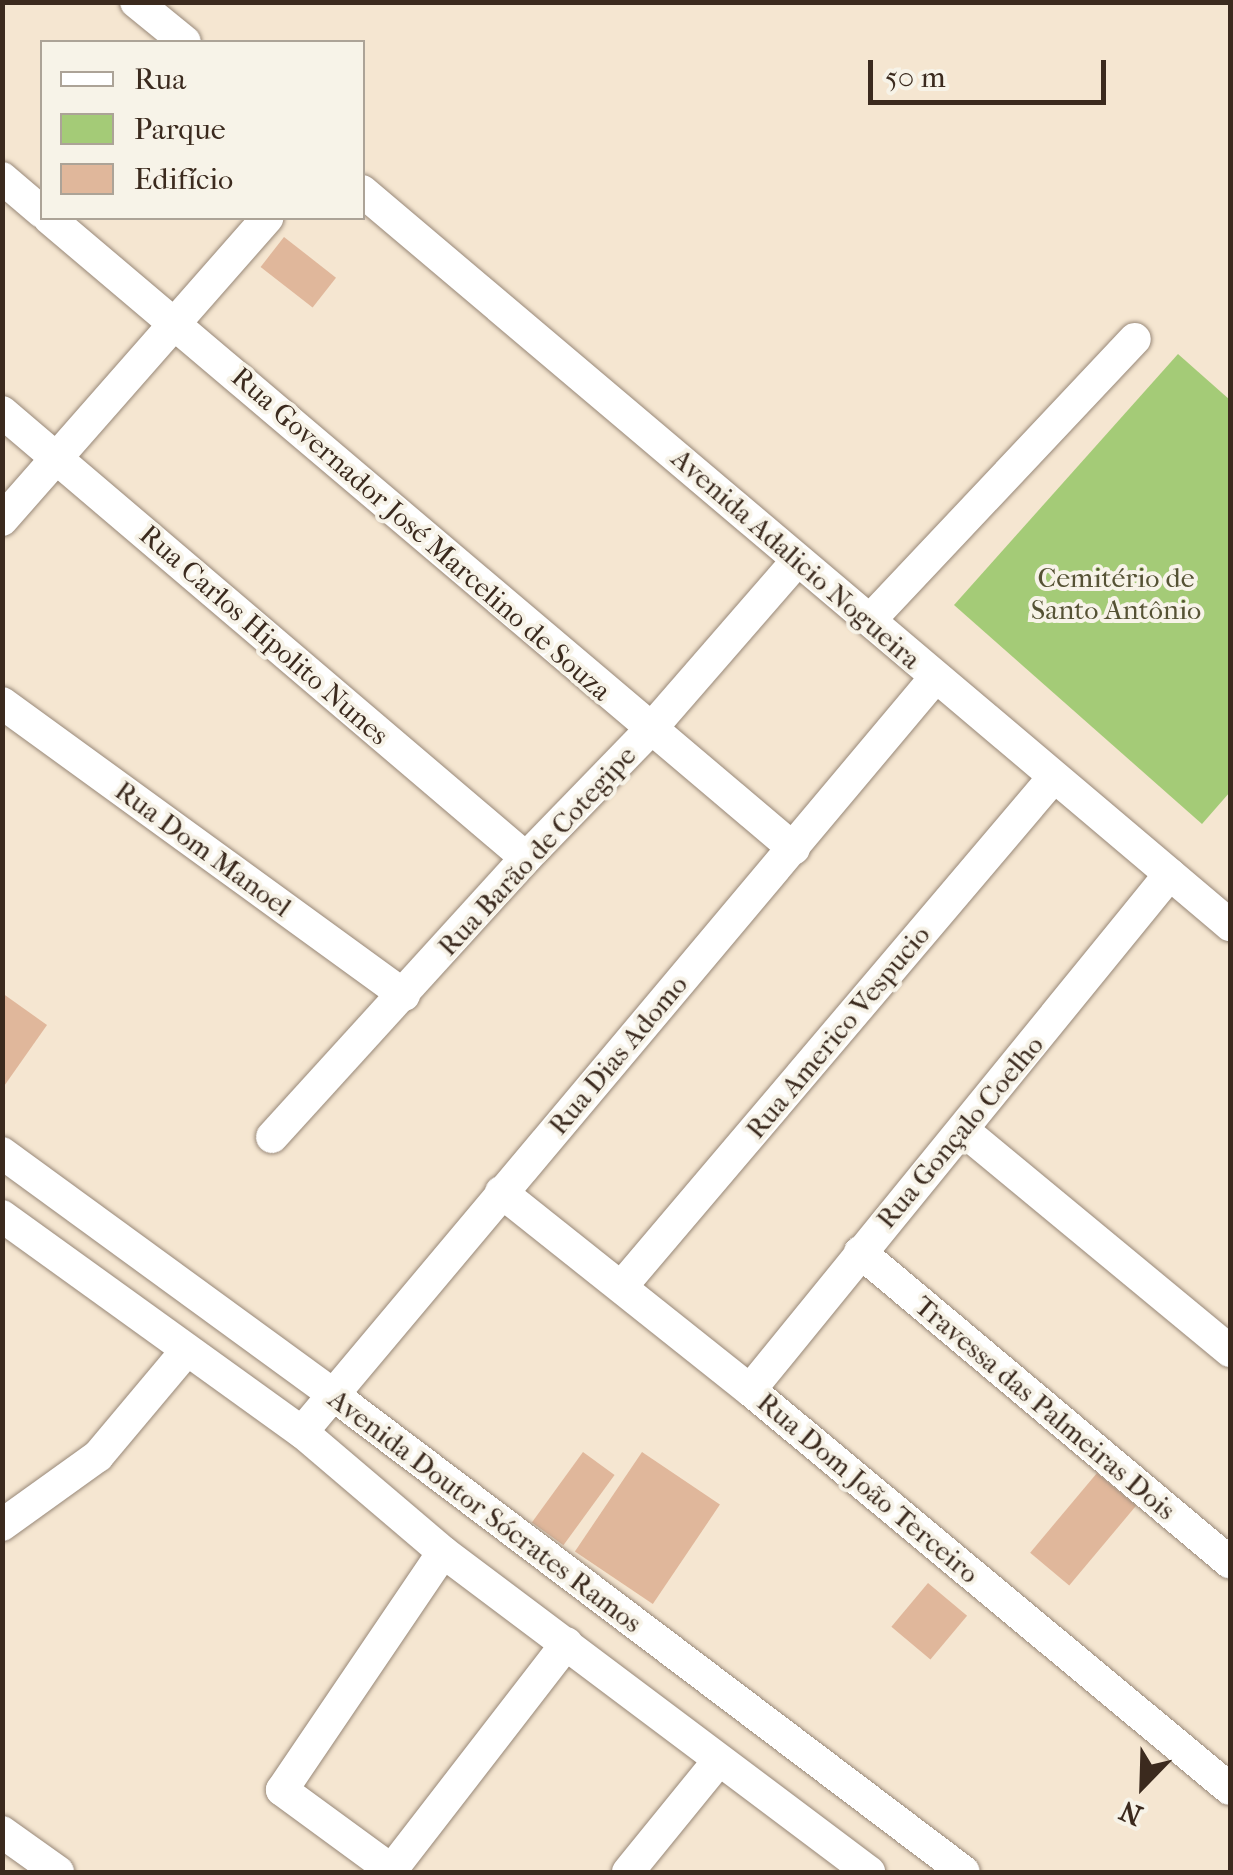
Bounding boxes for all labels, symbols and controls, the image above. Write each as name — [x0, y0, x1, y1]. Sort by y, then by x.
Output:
legend — [40, 40, 365, 220]
scale bar — [873, 40, 1110, 102]
text: 50 m — [885, 60, 946, 95]
text: Rua — [134, 62, 186, 97]
text: Parque — [134, 112, 226, 147]
text: Edifício — [134, 162, 233, 197]
street label: Rua Governador José Marcelino de Souza — [224, 360, 618, 708]
street label: Avenida Adalicio Nogueira — [665, 442, 927, 676]
street label: Rua Carlos Hipolito Nunes — [133, 518, 395, 752]
park label: Cemitério de Santo Antônio — [1031, 561, 1201, 627]
street label: Rua Barão de Cotegipe — [431, 739, 643, 963]
street label: Rua Dom Manoel — [108, 774, 298, 924]
street label: Rua Americo Vespucio — [739, 918, 937, 1146]
street label: Rua Dias Adomo — [541, 968, 695, 1142]
street label: Rua Gonçalo Coelho — [869, 1029, 1051, 1235]
street label: Travessa das Palmeiras Dois — [908, 1289, 1182, 1527]
street label: Avenida Doutor Sócrates Ramos — [322, 1382, 648, 1640]
street label: Rua Dom João Terceiro — [750, 1385, 986, 1591]
north arrow — [1093, 1735, 1193, 1835]
text: N — [1115, 1794, 1147, 1832]

